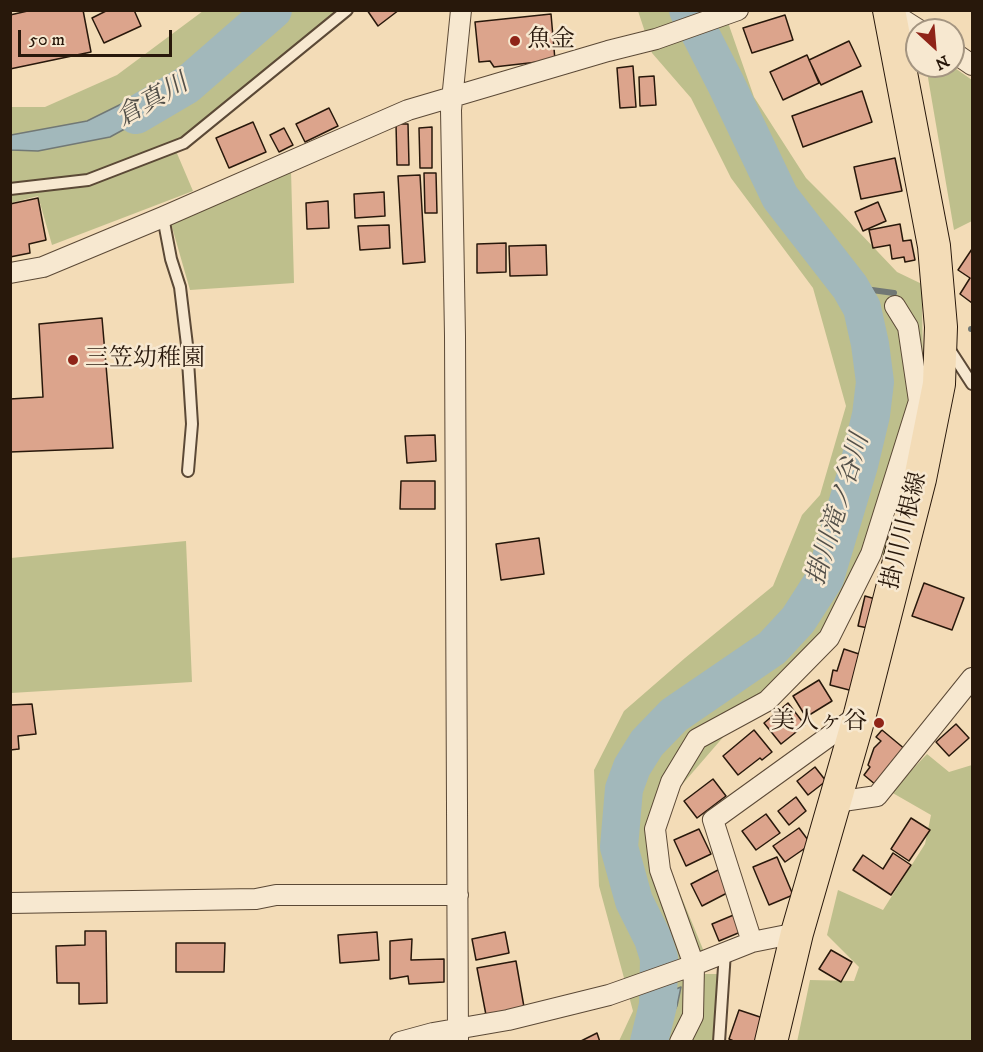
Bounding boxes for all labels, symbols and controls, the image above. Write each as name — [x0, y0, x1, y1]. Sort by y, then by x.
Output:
scale bar — [21, 18, 176, 56]
north arrow — [905, 18, 965, 78]
place label: 魚金 — [527, 27, 575, 55]
text: 50 m — [29, 29, 65, 51]
marker: 魚金 — [508, 34, 522, 48]
text: N — [932, 51, 952, 74]
water label: 倉真川 — [111, 69, 195, 135]
place label: 三笠幼稚園 — [85, 346, 205, 374]
marker: 三笠幼稚園 — [66, 353, 80, 367]
water label: 掛川滝ノ谷川 — [802, 431, 878, 589]
street label: 掛川川根線 — [878, 469, 934, 593]
place label: 美人ヶ谷 — [771, 709, 867, 737]
marker: 美人ヶ谷 — [872, 716, 886, 730]

